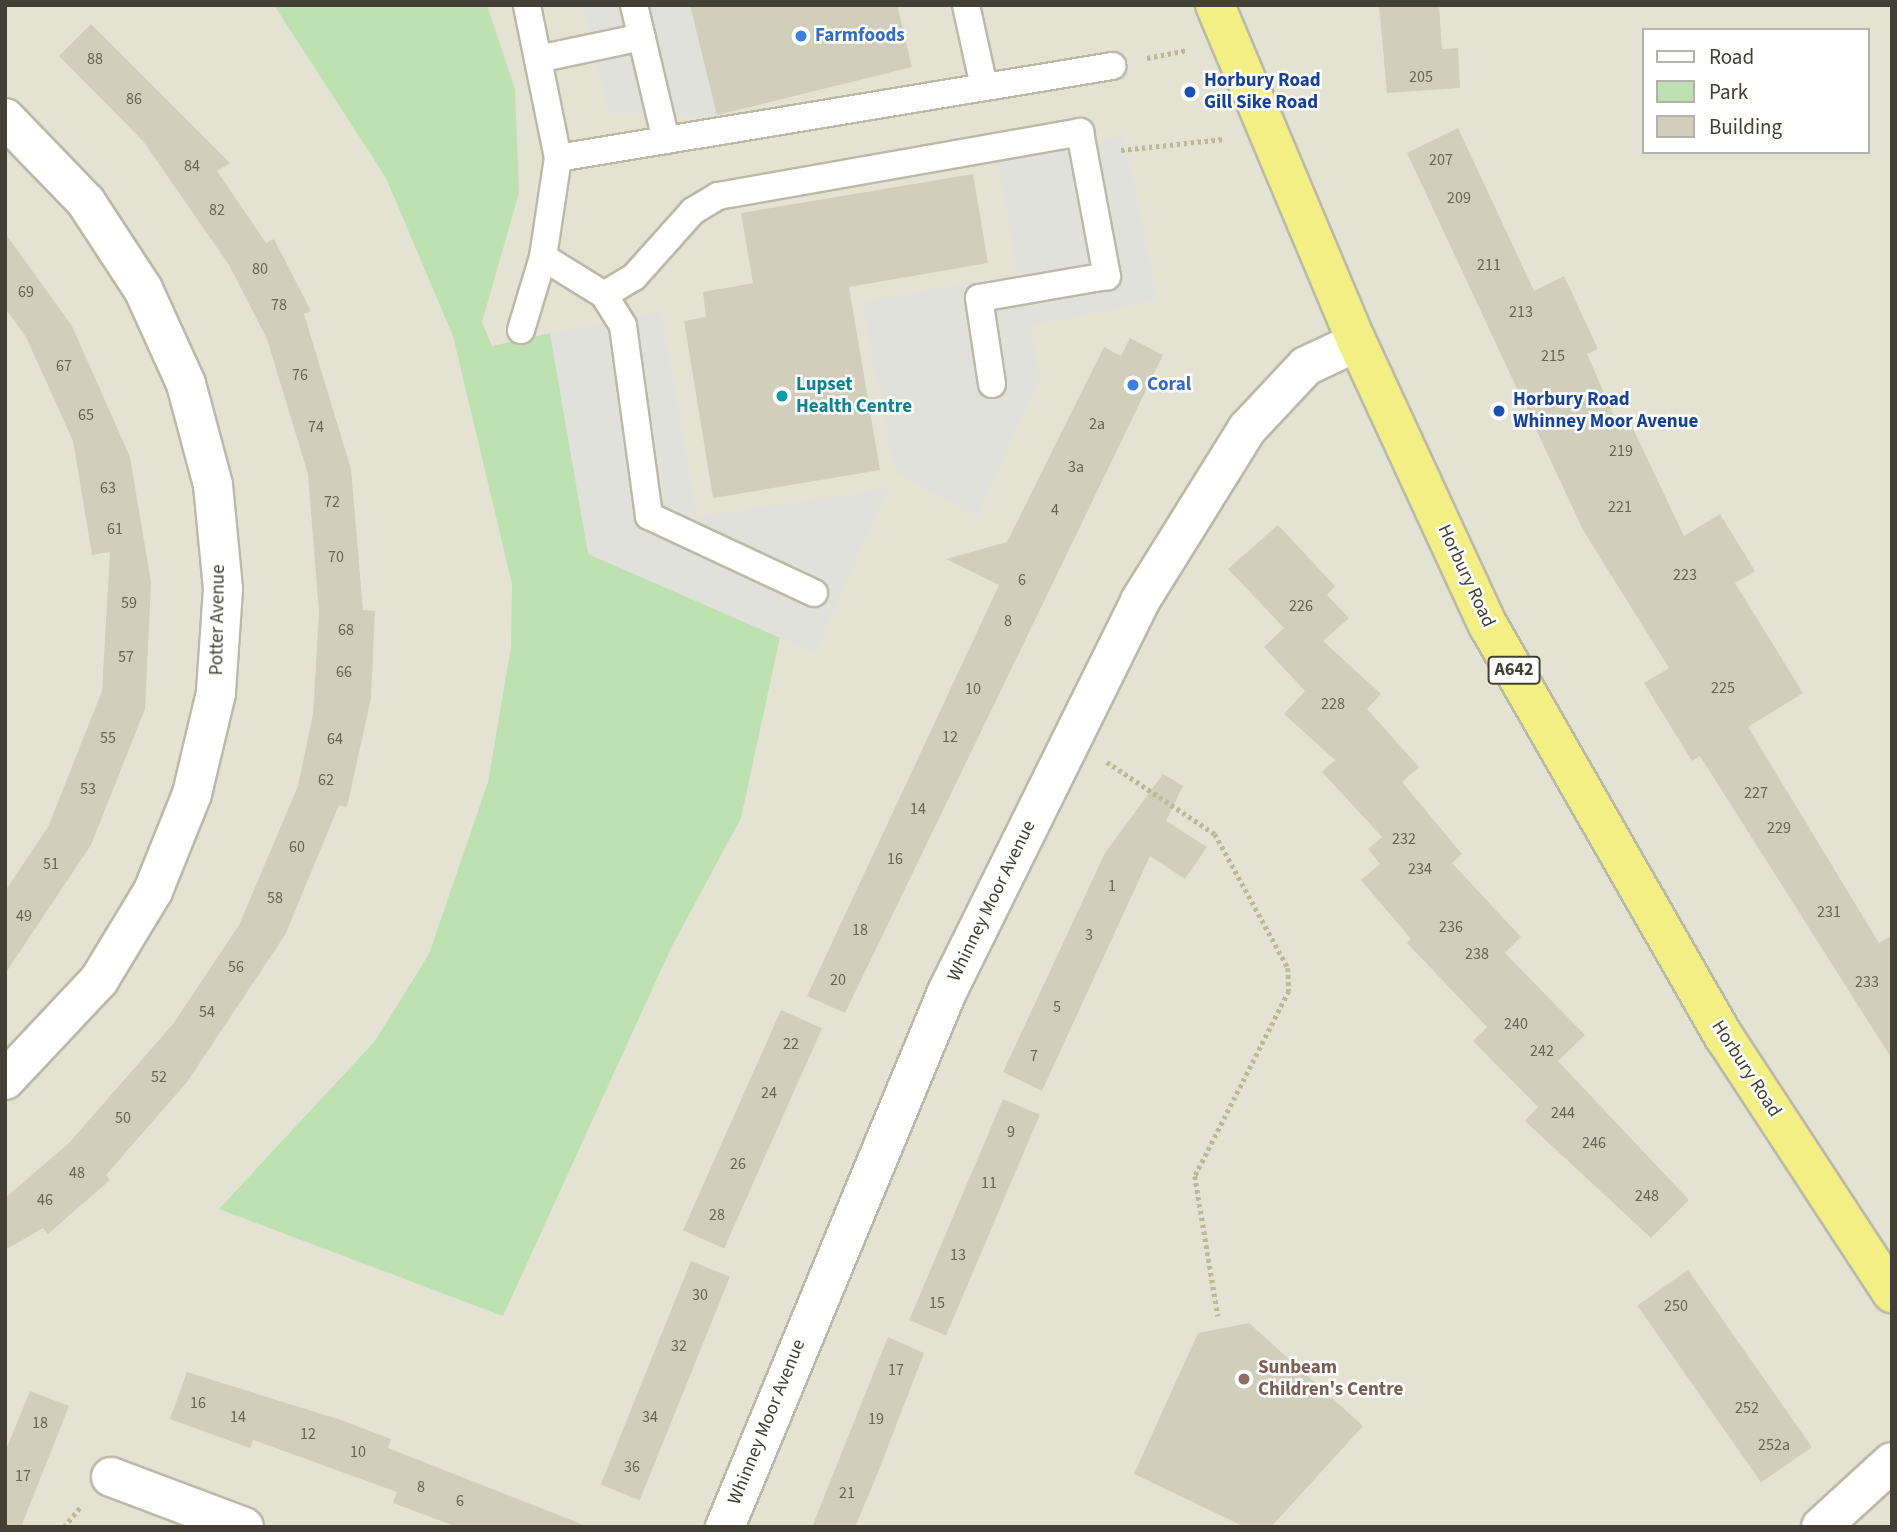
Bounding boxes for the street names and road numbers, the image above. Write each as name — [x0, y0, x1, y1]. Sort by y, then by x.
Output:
street label: Horbury Road — [1432, 521, 1500, 631]
street label: Potter Avenue — [206, 564, 230, 676]
road number: A642 — [1486, 656, 1542, 684]
street label: Whinney Moor Avenue — [943, 817, 1041, 985]
street label: Horbury Road — [1706, 1016, 1786, 1122]
street label: Whinney Moor Avenue — [723, 1336, 811, 1508]

